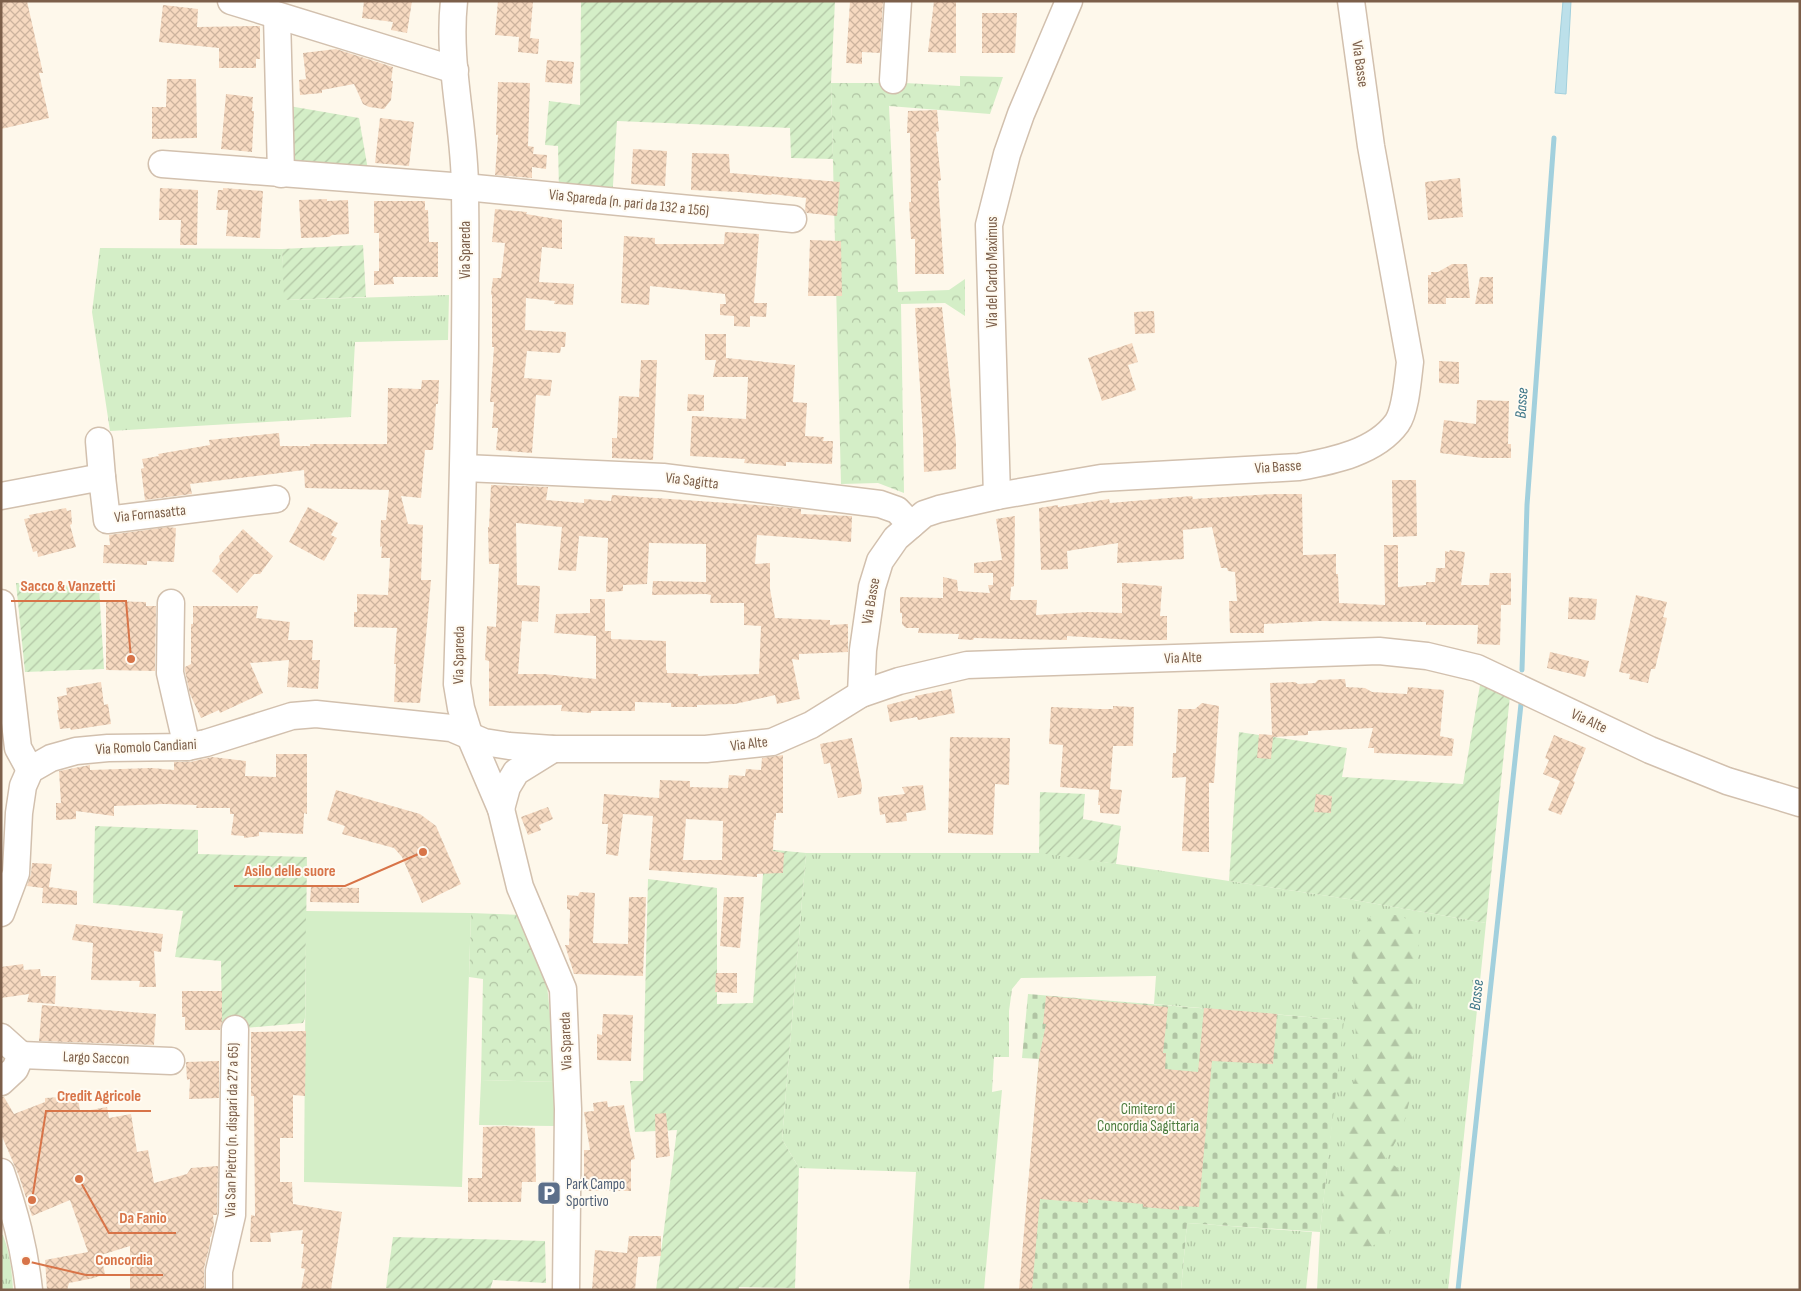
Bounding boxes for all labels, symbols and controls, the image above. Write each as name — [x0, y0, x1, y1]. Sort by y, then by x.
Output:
street label: Via Basse — [1347, 39, 1373, 89]
street label: Via Spareda (n. pari da 132 a 156) — [548, 185, 710, 221]
street label: Via del Cardo Maximus — [983, 216, 1002, 328]
street label: Via Spareda — [456, 221, 475, 279]
water label: Basse — [1511, 387, 1533, 419]
street label: Via Basse — [1254, 456, 1302, 478]
street label: Via Sagitta — [664, 468, 720, 494]
street label: Via Fornasatta — [113, 501, 187, 527]
callout: Sacco & Vanzetti — [11, 570, 126, 601]
street label: Via Basse — [858, 576, 884, 626]
text: Sacco & Vanzetti — [20, 577, 116, 596]
street label: Via Spareda — [449, 626, 469, 684]
street label: Via Alte — [1164, 648, 1202, 668]
street label: Via Alte — [1568, 704, 1610, 738]
street label: Via Alte — [729, 732, 769, 756]
street label: Via Romolo Candiani — [95, 735, 197, 759]
callout: Asilo delle suore — [234, 855, 345, 886]
text: Asilo delle suore — [243, 862, 336, 881]
water label: Basse — [1466, 979, 1488, 1011]
street label: Via Spareda — [555, 1011, 577, 1070]
street label: Via San Pietro (n. dispari da 27 a 65) — [221, 1042, 243, 1218]
street label: Largo Saccon — [62, 1047, 130, 1069]
callout: Credit Agricole — [46, 1080, 151, 1111]
text: Credit Agricole — [57, 1087, 141, 1106]
park label: Cimitero di Concordia Sagittaria — [1097, 1100, 1199, 1136]
place label: Park Campo Sportivo — [566, 1175, 625, 1211]
parking icon: Park Campo Sportivo — [536, 1180, 562, 1206]
callout: Da Fanio — [109, 1202, 176, 1233]
text: Da Fanio — [119, 1209, 167, 1228]
callout: Concordia — [86, 1244, 163, 1275]
text: Concordia — [95, 1251, 153, 1270]

